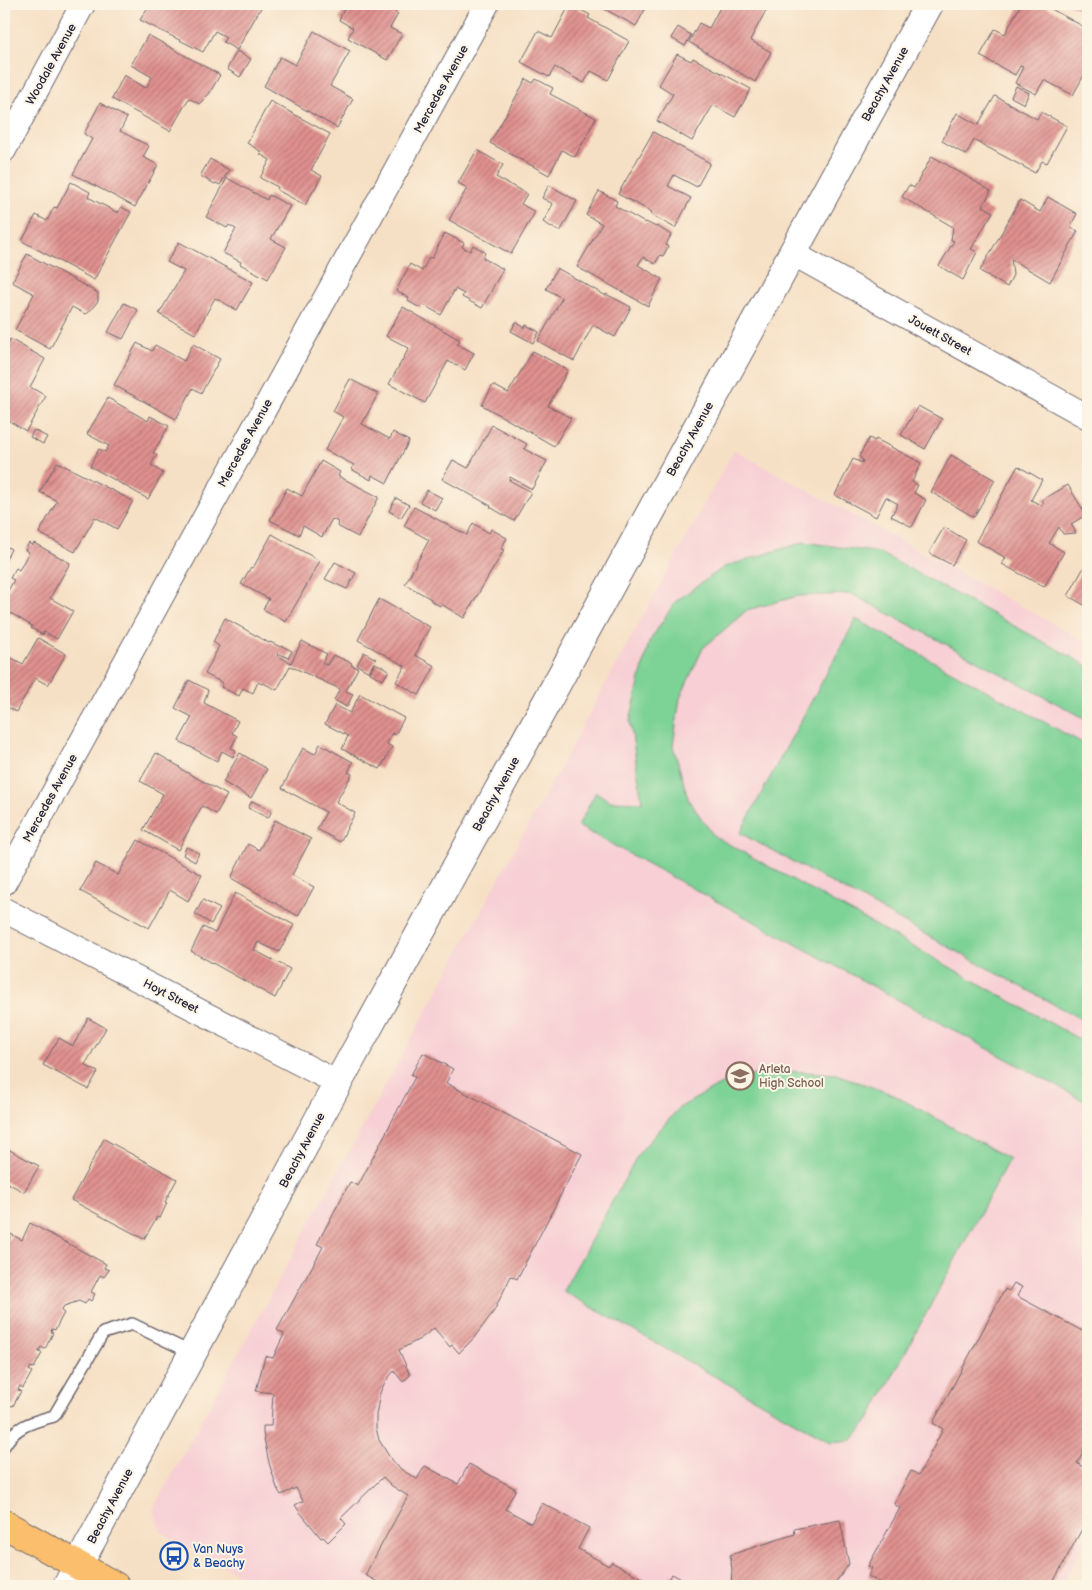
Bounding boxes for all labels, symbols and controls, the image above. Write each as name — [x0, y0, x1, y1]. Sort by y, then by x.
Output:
street label: Woodale Avenue — [23, 21, 80, 108]
street label: Mercedes Avenue — [411, 43, 472, 136]
street label: Beachy Avenue — [859, 44, 912, 124]
street label: Jouett Street — [906, 312, 974, 359]
street label: Mercedes Avenue — [215, 397, 276, 490]
street label: Beachy Avenue — [664, 399, 717, 479]
street label: Mercedes Avenue — [20, 752, 81, 845]
street label: Beachy Avenue — [470, 754, 523, 834]
street label: Hoyt Street — [140, 976, 201, 1017]
school or university icon: Arleta High School — [725, 1061, 755, 1091]
place label: Arleta High School — [759, 1062, 824, 1091]
street label: Beachy Avenue — [276, 1110, 329, 1191]
street label: Beachy Avenue — [84, 1466, 137, 1547]
bus stop icon: Van Nuys & Beachy — [159, 1541, 189, 1571]
place label: Van Nuys & Beachy — [193, 1542, 245, 1571]

